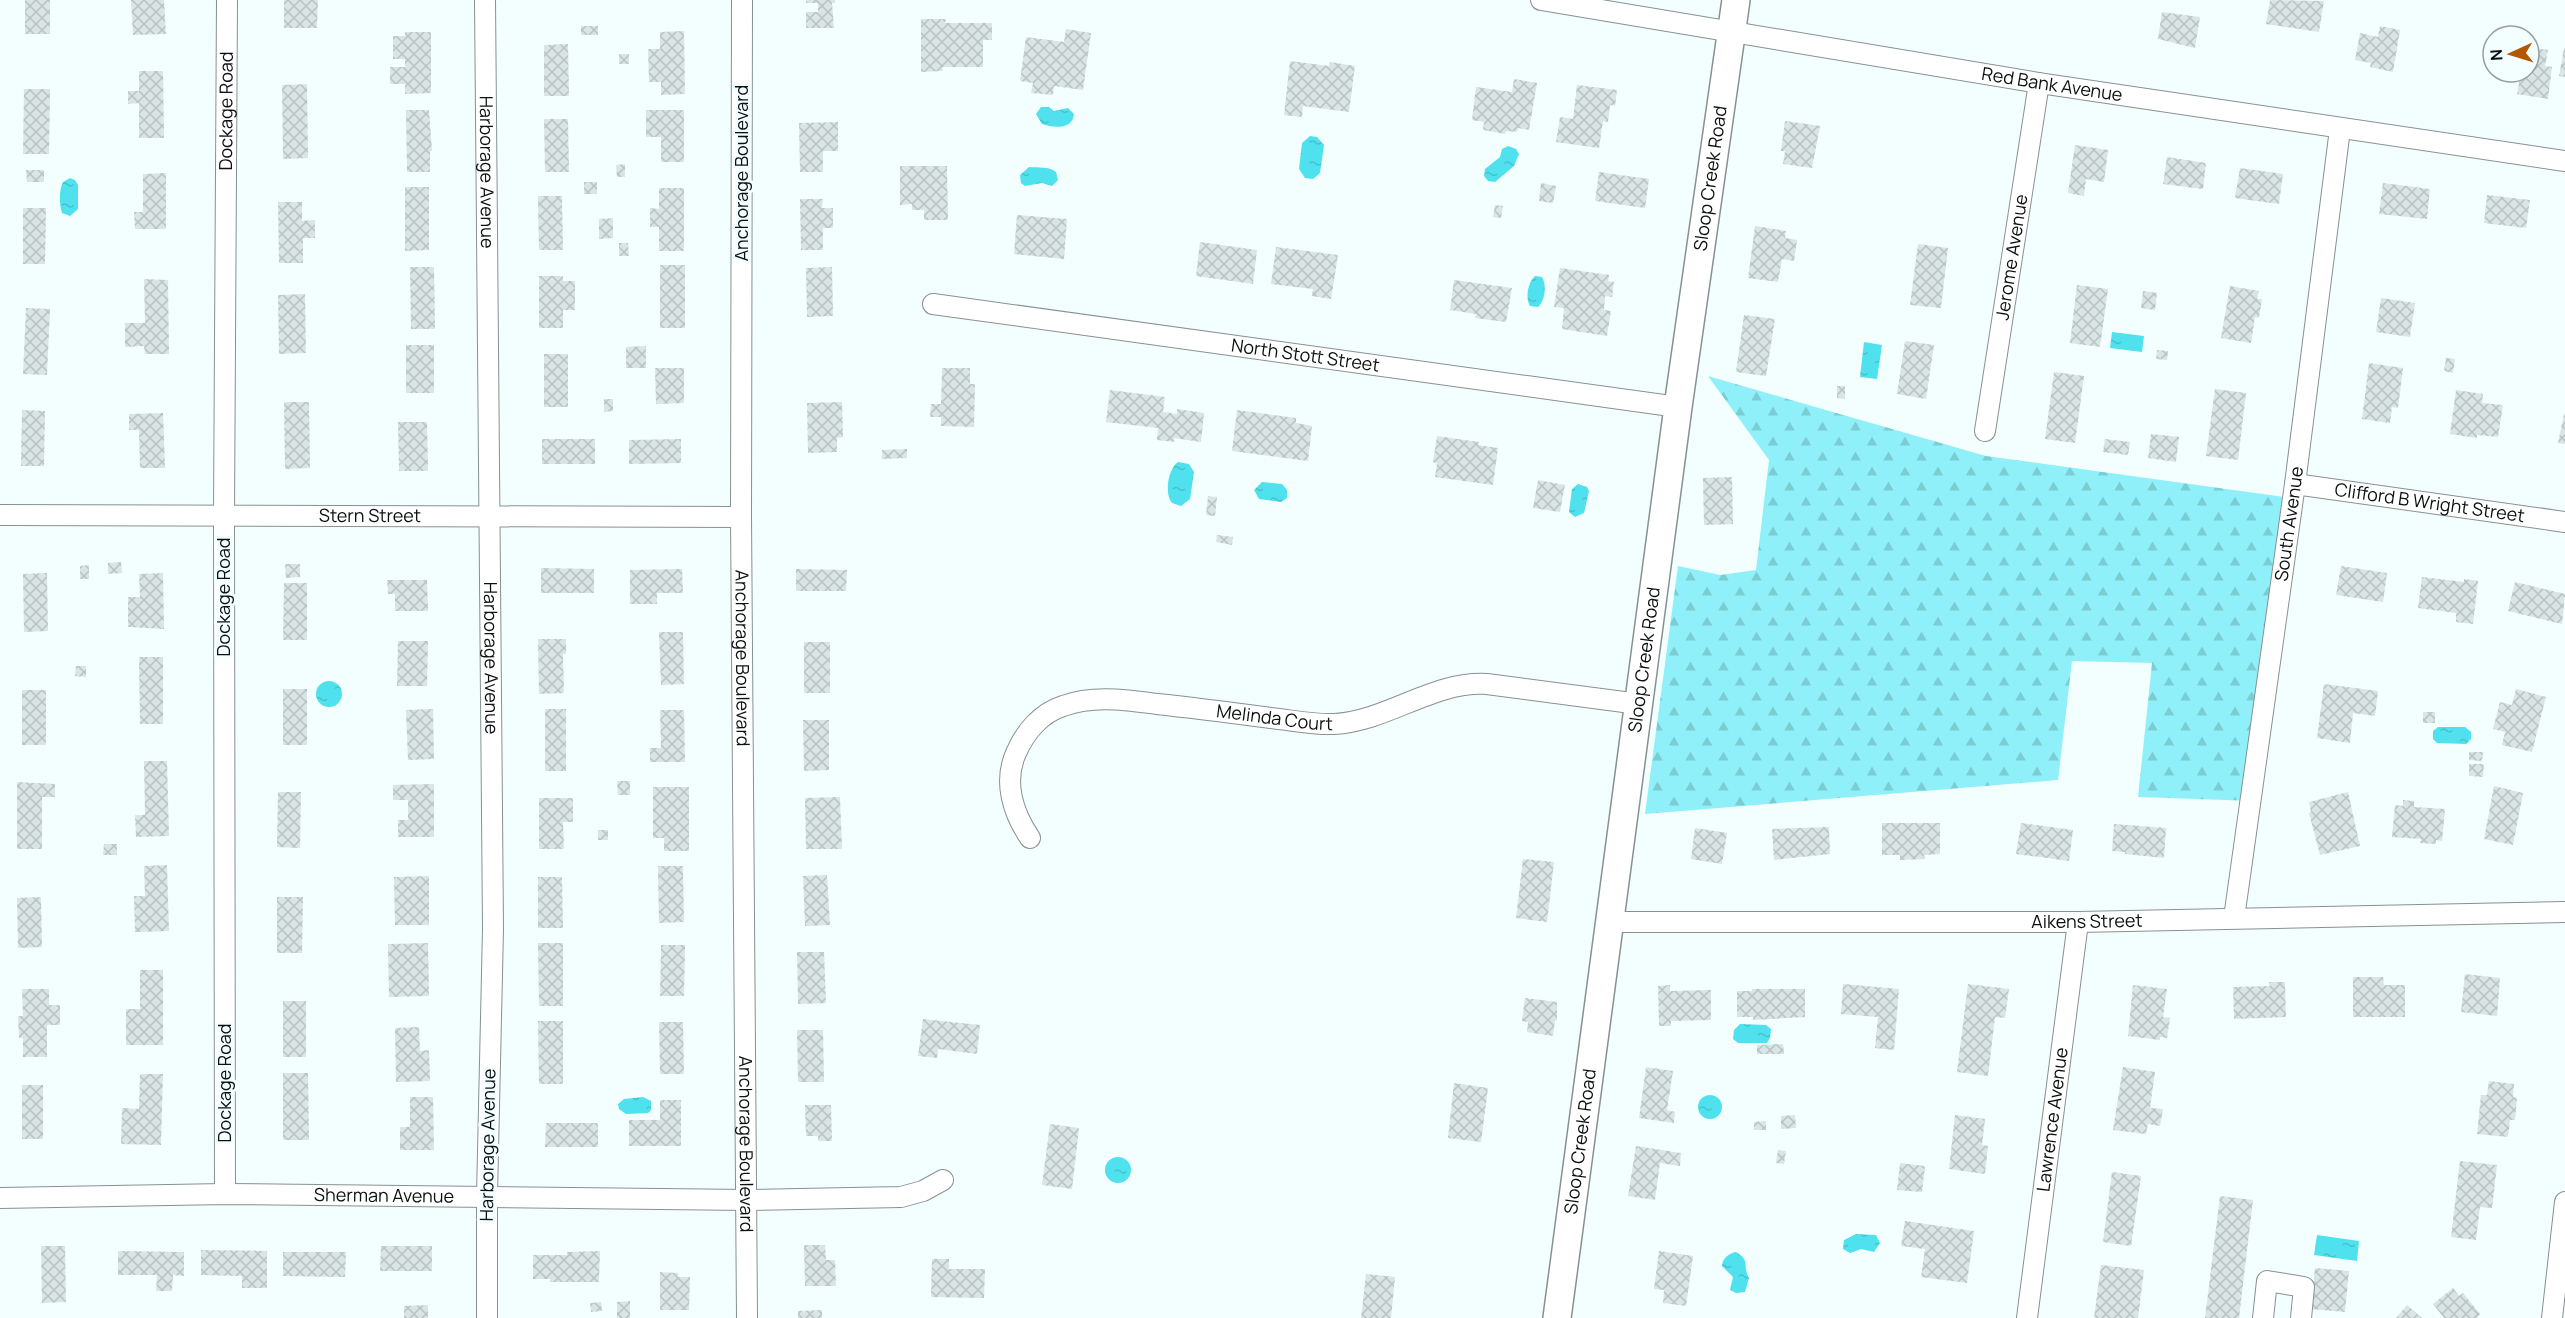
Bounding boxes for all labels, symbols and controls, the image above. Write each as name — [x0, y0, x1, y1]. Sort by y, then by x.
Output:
north arrow — [2481, 24, 2541, 84]
text: N — [2485, 49, 2507, 62]
street label: Dockage Road — [213, 51, 238, 171]
street label: Red Bank Avenue — [1980, 61, 2124, 106]
street label: Anchorage Boulevard — [729, 85, 753, 261]
street label: Harborage Avenue — [475, 96, 500, 248]
street label: Sloop Creek Road — [1687, 104, 1732, 252]
street label: Jerome Avenue — [1989, 192, 2033, 321]
street label: North Stott Street — [1230, 332, 1381, 377]
street label: South Avenue — [2268, 465, 2308, 583]
street label: Clifford B Wright Street — [2333, 477, 2526, 527]
street label: Stern Street — [319, 503, 421, 527]
street label: Dockage Road — [211, 537, 235, 657]
street label: Anchorage Boulevard — [730, 570, 756, 746]
street label: Harborage Avenue — [479, 581, 504, 734]
street label: Sloop Creek Road — [1622, 586, 1665, 734]
street label: Melinda Court — [1215, 698, 1333, 735]
street label: Aikens Street — [2031, 908, 2143, 933]
street label: Dockage Road — [212, 1023, 236, 1143]
street label: Lawrence Avenue — [2030, 1046, 2073, 1193]
street label: Anchorage Boulevard — [734, 1056, 759, 1232]
street label: Sloop Creek Road — [1558, 1067, 1601, 1216]
street label: Harborage Avenue — [474, 1068, 500, 1222]
street label: Sherman Avenue — [314, 1182, 454, 1208]

